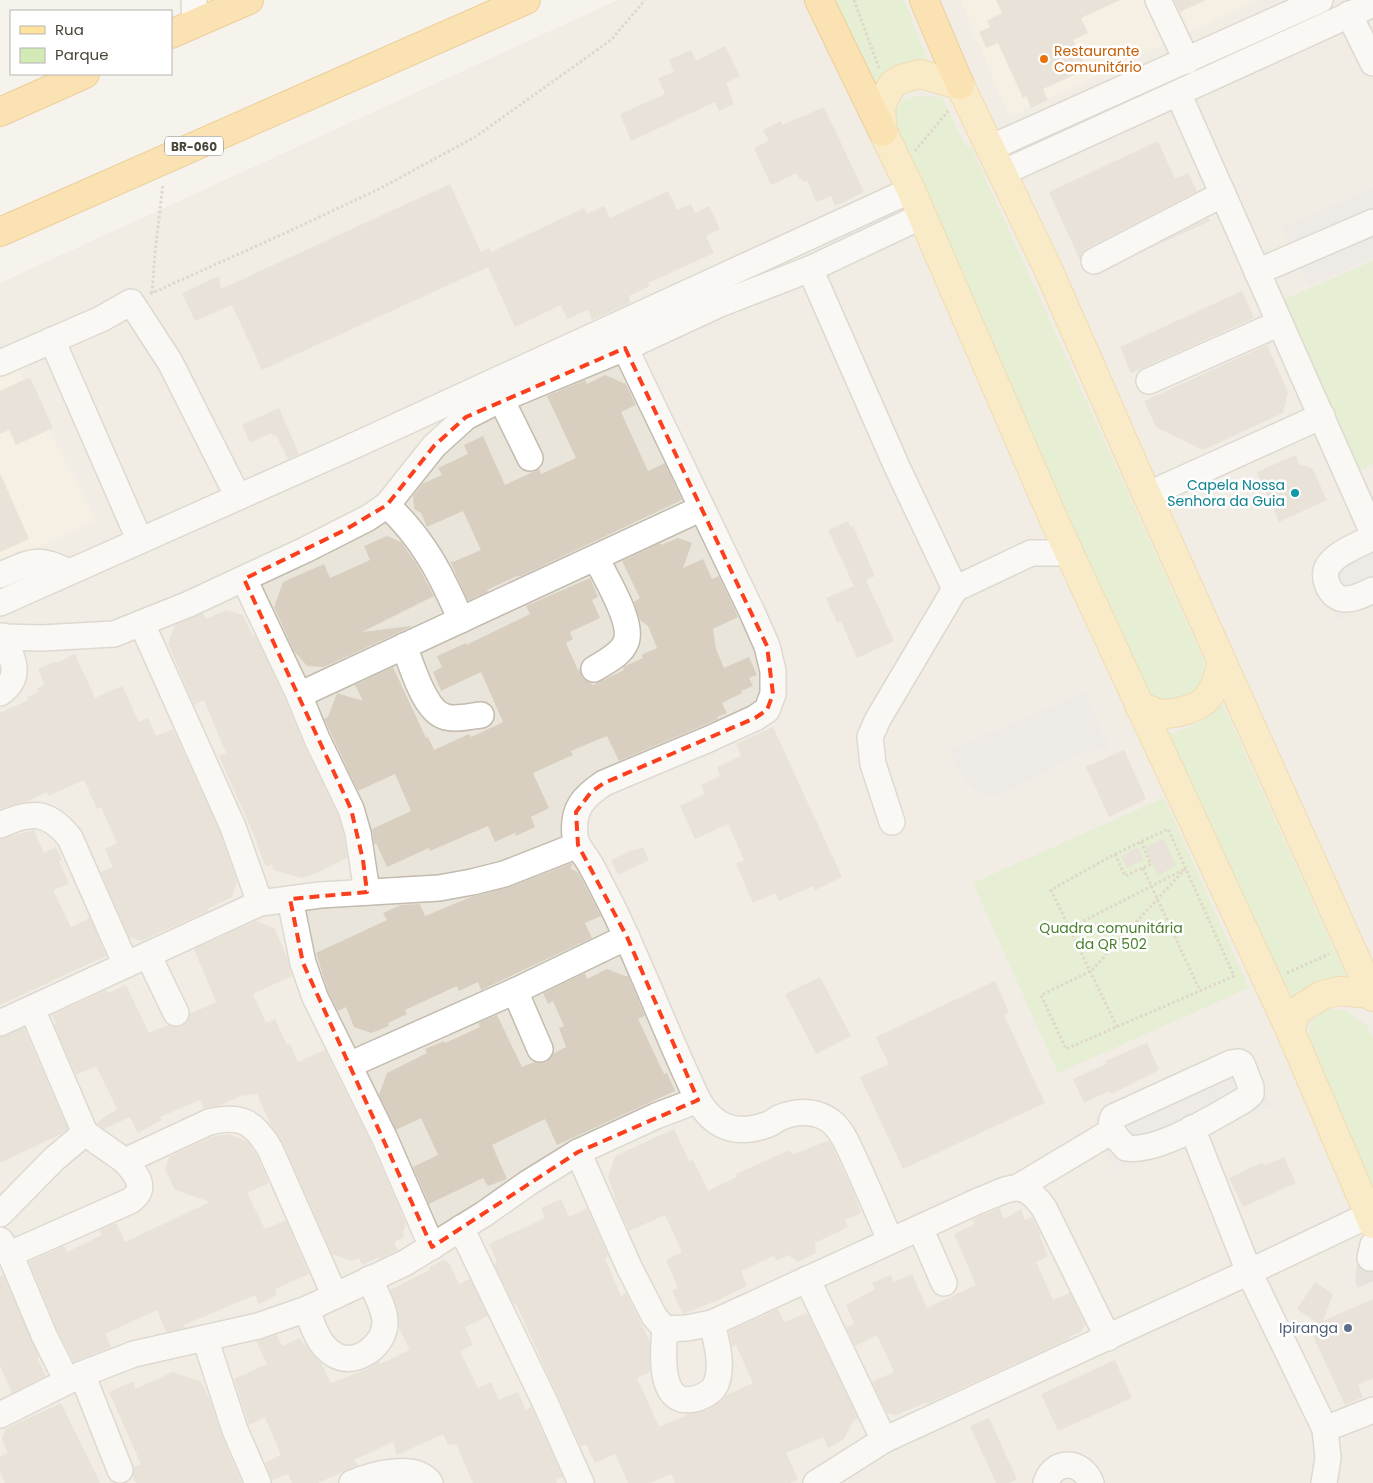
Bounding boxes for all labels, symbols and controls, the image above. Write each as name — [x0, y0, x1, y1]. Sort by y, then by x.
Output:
legend — [10, 10, 172, 75]
text: Rua — [55, 19, 84, 40]
place label: Restaurante Comunitário — [1054, 41, 1142, 77]
text: Parque — [55, 44, 108, 65]
marker: Restaurante Comunitário — [1038, 53, 1050, 65]
road number: BR-060 — [165, 136, 223, 156]
place label: Capela Nossa Senhora da Guia — [1167, 475, 1285, 511]
marker: Capela Nossa Senhora da Guia — [1289, 487, 1301, 499]
park label: Quadra comunitária da QR 502 — [1039, 918, 1183, 954]
place label: Ipiranga — [1279, 1318, 1338, 1338]
marker: Ipiranga — [1342, 1322, 1354, 1334]

